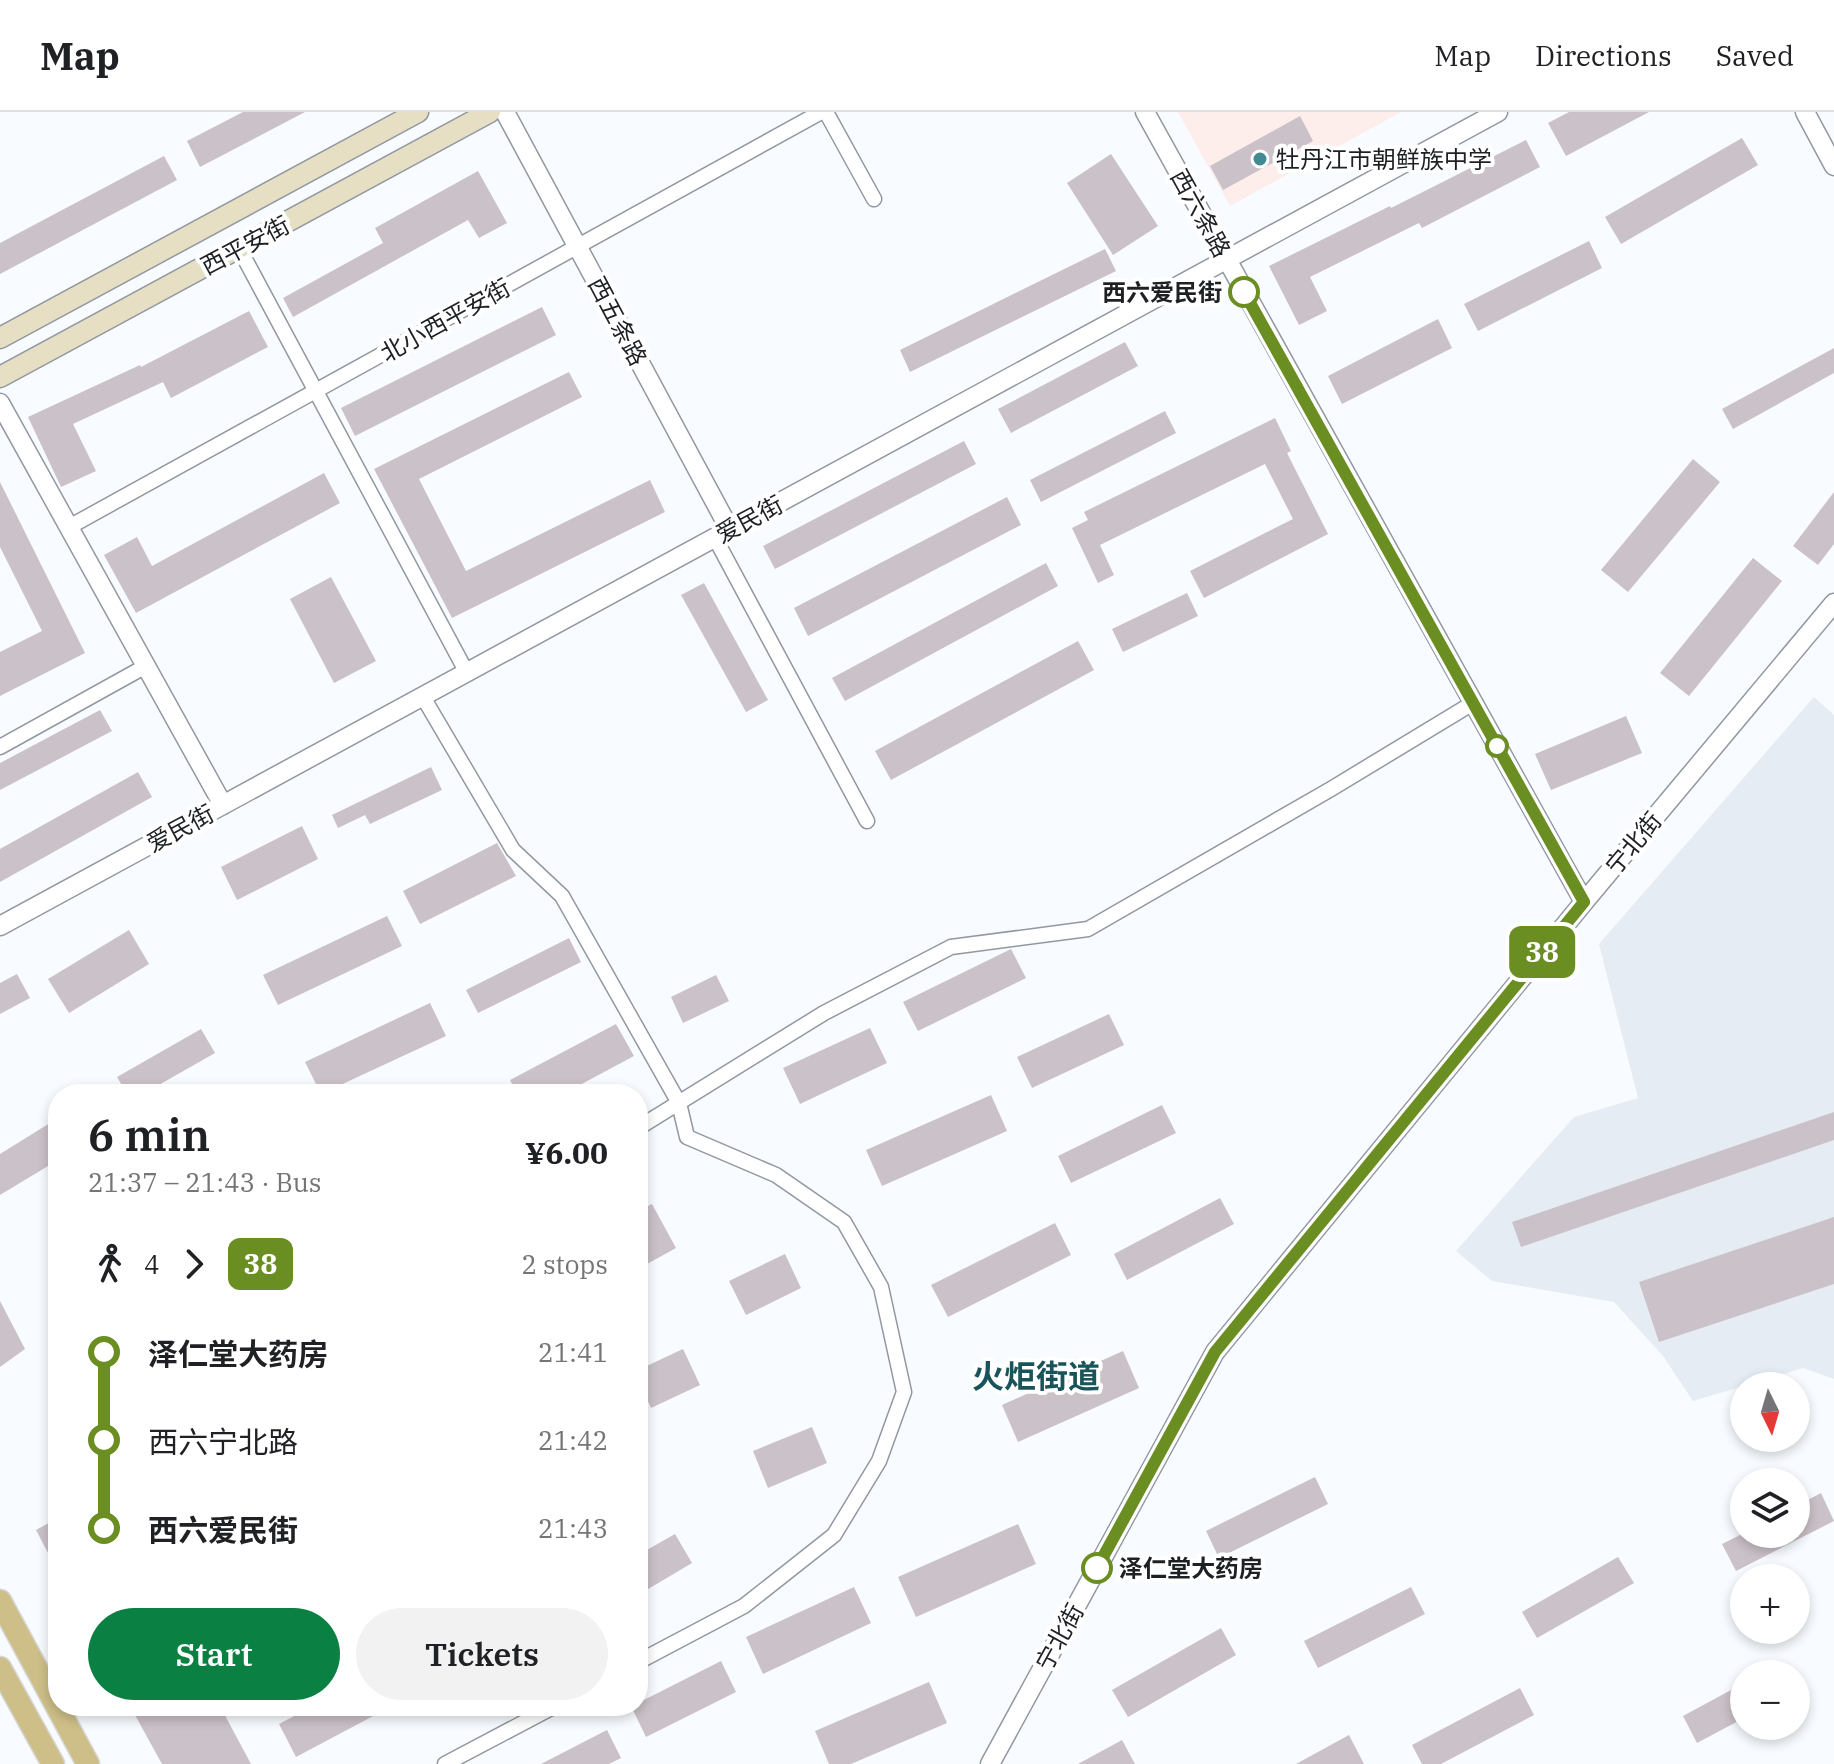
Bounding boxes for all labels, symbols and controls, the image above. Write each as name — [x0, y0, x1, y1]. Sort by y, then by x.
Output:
text: Map — [40, 31, 120, 80]
text: Map — [1434, 37, 1491, 74]
text: Directions — [1535, 37, 1672, 74]
text: Saved — [1716, 37, 1794, 74]
place label: 牡丹江市朝鲜族中学 — [1276, 143, 1492, 175]
marker: 牡丹江市朝鲜族中学 — [1251, 150, 1269, 168]
street label: 西六条路 — [1164, 163, 1238, 263]
street label: 西平安街 — [195, 208, 295, 282]
street label: 北小西平安街 — [374, 271, 516, 369]
street label: 西五条路 — [581, 271, 655, 371]
place label: 西六爱民街 — [1102, 276, 1222, 308]
marker: 西六爱民街 — [1229, 277, 1259, 307]
street label: 爱民街 — [710, 488, 788, 550]
unlabelled marker — [1486, 735, 1508, 757]
street label: 爱民街 — [141, 797, 219, 859]
street label: 宁北街 — [1598, 805, 1668, 881]
line badge: 38 — [1506, 926, 1578, 978]
text: 38 — [1525, 933, 1559, 970]
text: 6 min — [88, 1106, 210, 1163]
text: ¥6.00 — [525, 1133, 608, 1172]
text: 21:37 – 21:43 · Bus — [88, 1165, 322, 1199]
icon: walk — [88, 1242, 132, 1286]
icon: forward — [172, 1242, 216, 1286]
text: 38 — [244, 1245, 277, 1282]
text: 4 — [144, 1247, 160, 1281]
text: 2 stops — [521, 1247, 608, 1281]
text: 泽仁堂大药房 — [148, 1334, 328, 1373]
text: 21:41 — [538, 1335, 608, 1369]
district label: 火炬街道 — [972, 1355, 1100, 1397]
north arrow — [1730, 1372, 1810, 1452]
map controls — [1730, 1372, 1810, 1740]
text: 西六宁北路 — [148, 1422, 298, 1461]
text: 21:42 — [538, 1423, 608, 1457]
button: layers — [1730, 1468, 1810, 1548]
text: 西六爱民街 — [148, 1510, 298, 1549]
text: 21:43 — [538, 1511, 608, 1545]
place label: 泽仁堂大药房 — [1119, 1552, 1263, 1584]
marker: 泽仁堂大药房 — [1082, 1553, 1112, 1583]
button: + — [1730, 1564, 1810, 1644]
street label: 宁北街 — [1028, 1598, 1090, 1676]
button: Start — [88, 1608, 340, 1700]
button: Tickets — [356, 1608, 608, 1700]
button: − — [1730, 1660, 1810, 1740]

